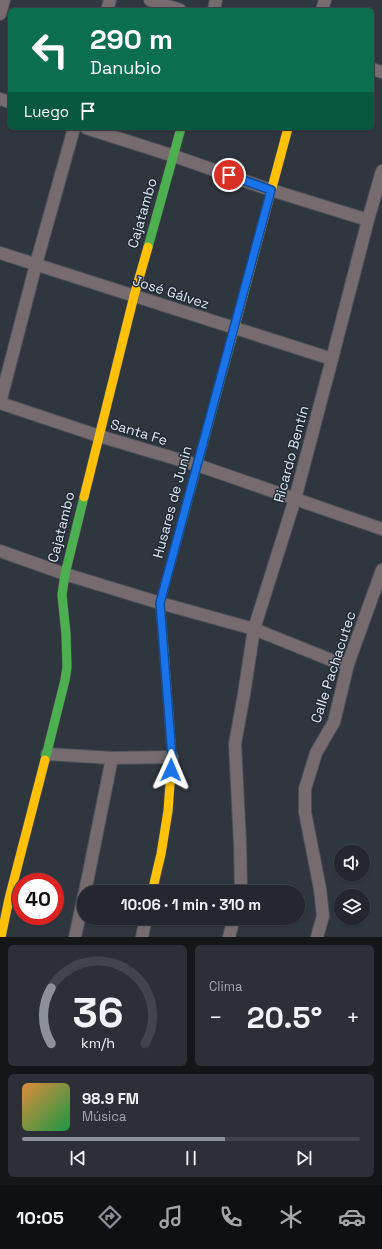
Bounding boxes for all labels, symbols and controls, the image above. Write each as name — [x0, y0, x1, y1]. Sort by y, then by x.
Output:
text: 290 m — [90, 21, 173, 57]
icon: left — [24, 24, 76, 76]
text: Danubio — [90, 56, 161, 79]
icon: arrive — [77, 100, 99, 122]
text: Luego — [24, 102, 69, 121]
pin — [212, 158, 246, 192]
icon: arrive — [218, 164, 240, 186]
street label: Cajatambo — [123, 176, 161, 250]
street label: José Gálvez — [131, 271, 211, 313]
street label: Ricardo Bentín — [269, 404, 313, 504]
street label: Santa Fe — [108, 415, 170, 449]
street label: Husares de Junin — [148, 444, 196, 560]
street label: Cajatambo — [44, 490, 78, 564]
street label: Calle Pachacutec — [306, 609, 360, 725]
position arrow — [150, 749, 192, 791]
map controls — [334, 845, 370, 925]
button: sound — [334, 845, 370, 881]
speed limit sign: 40 — [12, 873, 64, 925]
button: layers — [334, 889, 370, 925]
text: 10:06 · 1 min · 310 m — [121, 895, 261, 914]
text: Clima — [209, 978, 242, 995]
text: 36 — [72, 985, 123, 1038]
text: 20.5° — [247, 998, 322, 1037]
text: − — [209, 1003, 223, 1031]
text: + — [346, 1003, 360, 1031]
text: km/h — [80, 1033, 115, 1051]
text: 98.9 FM — [82, 1089, 139, 1108]
text: Música — [82, 1108, 127, 1125]
icon: previous — [67, 1147, 89, 1169]
icon: pause — [180, 1147, 202, 1169]
icon: next — [293, 1147, 315, 1169]
icon: directions — [96, 1203, 124, 1231]
icon: music — [157, 1203, 185, 1231]
icon: phone — [217, 1203, 245, 1231]
icon: climate — [277, 1203, 305, 1231]
icon: car — [338, 1203, 366, 1231]
text: 10:05 — [16, 1206, 64, 1229]

